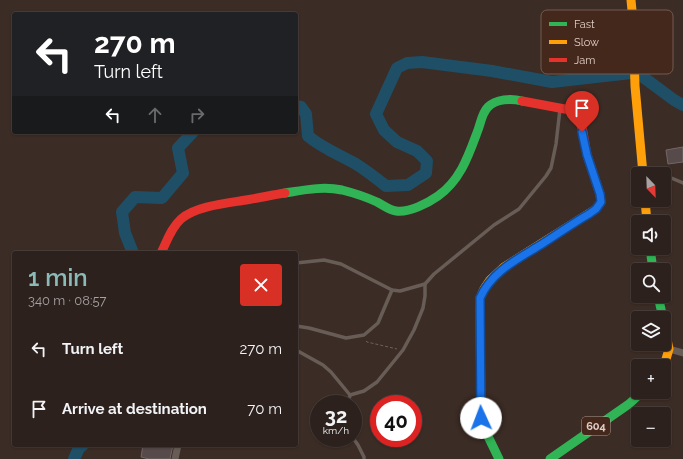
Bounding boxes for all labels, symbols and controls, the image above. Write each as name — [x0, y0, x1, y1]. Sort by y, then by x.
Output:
legend — [541, 10, 673, 74]
text: Fast — [574, 18, 595, 31]
text: 270 m — [94, 27, 175, 60]
icon: left — [28, 28, 80, 80]
text: Slow — [574, 36, 599, 49]
text: Jam — [574, 54, 595, 67]
text: Turn left — [94, 61, 163, 82]
pin — [565, 91, 599, 132]
icon: arrive — [571, 97, 593, 119]
icon: left — [102, 104, 124, 126]
icon: ahead — [144, 104, 166, 126]
icon: right — [186, 104, 208, 126]
north arrow — [631, 167, 671, 207]
map controls — [631, 167, 671, 447]
button: sound — [631, 215, 671, 255]
text: 1 min — [28, 263, 88, 292]
button: search — [631, 263, 671, 303]
button: close — [240, 264, 282, 306]
text: 340 m · 08:57 — [28, 293, 106, 308]
button: layers — [631, 311, 671, 351]
icon: left — [28, 338, 50, 360]
text: Turn left — [62, 340, 123, 358]
text: 270 m — [239, 340, 282, 358]
button: + — [631, 359, 671, 399]
speed limit sign: 40 — [370, 395, 422, 447]
position arrow — [460, 397, 502, 439]
icon: arrive — [28, 398, 50, 420]
text: Arrive at destination — [62, 400, 207, 418]
text: 70 m — [247, 400, 282, 418]
text: 32 — [325, 404, 347, 428]
button: − — [631, 407, 671, 447]
road number: 604 — [582, 417, 610, 435]
text: km/h — [323, 425, 349, 436]

